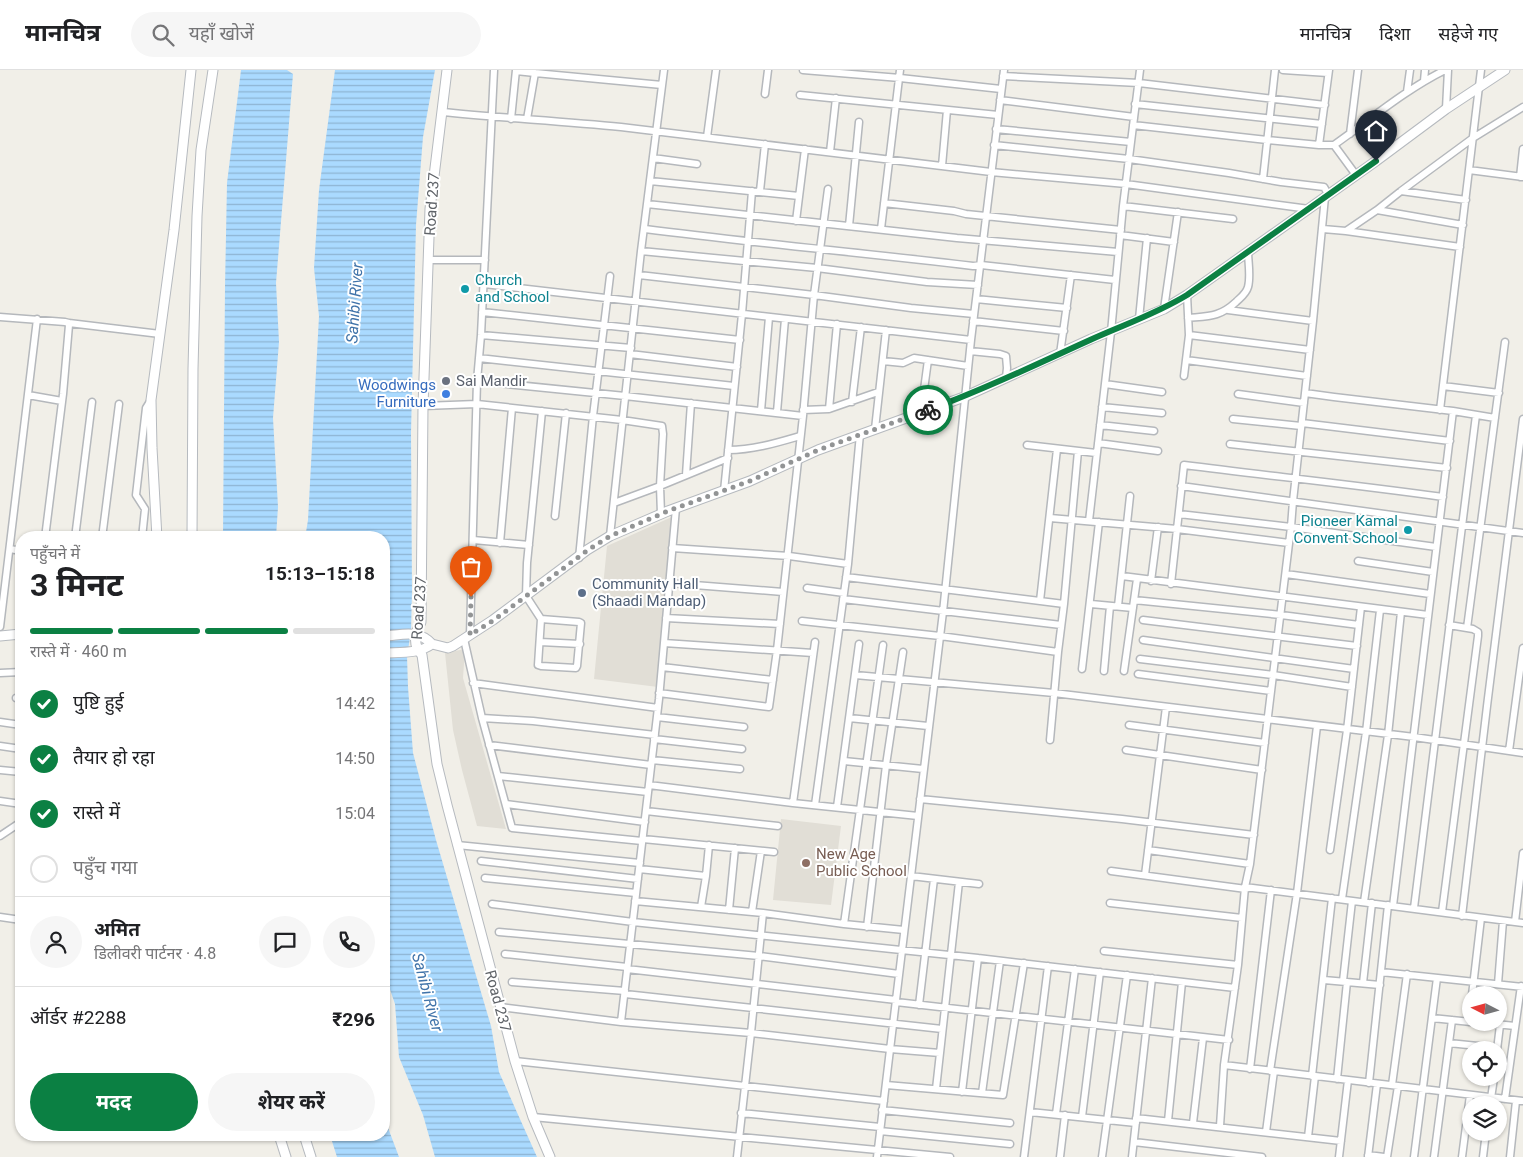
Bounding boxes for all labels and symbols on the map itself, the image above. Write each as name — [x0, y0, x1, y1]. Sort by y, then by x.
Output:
pin — [1355, 110, 1397, 161]
street label: Road 237 — [421, 172, 443, 236]
water label: Sahibi River — [342, 261, 367, 344]
place label: Church and School — [475, 271, 549, 306]
marker: Church and School — [459, 283, 471, 295]
place label: Sai Mandir — [456, 372, 527, 390]
marker: Sai Mandir — [440, 375, 452, 387]
place label: Woodwings Furniture — [358, 376, 436, 411]
courier — [903, 385, 953, 435]
marker: Woodwings Furniture — [440, 388, 452, 400]
place label: Pioneer Kamal Convent School — [1294, 512, 1398, 547]
marker: Pioneer Kamal Convent School — [1402, 524, 1414, 536]
pin — [450, 546, 492, 597]
place label: Community Hall (Shaadi Mandap) — [592, 575, 706, 610]
street label: Road 237 — [408, 576, 430, 640]
marker: Community Hall (Shaadi Mandap) — [576, 587, 588, 599]
place label: New Age Public School — [816, 845, 907, 880]
marker: New Age Public School — [800, 857, 812, 869]
water label: Sahibi River — [408, 951, 447, 1034]
street label: Road 237 — [481, 968, 515, 1034]
north arrow — [1462, 986, 1508, 1031]

